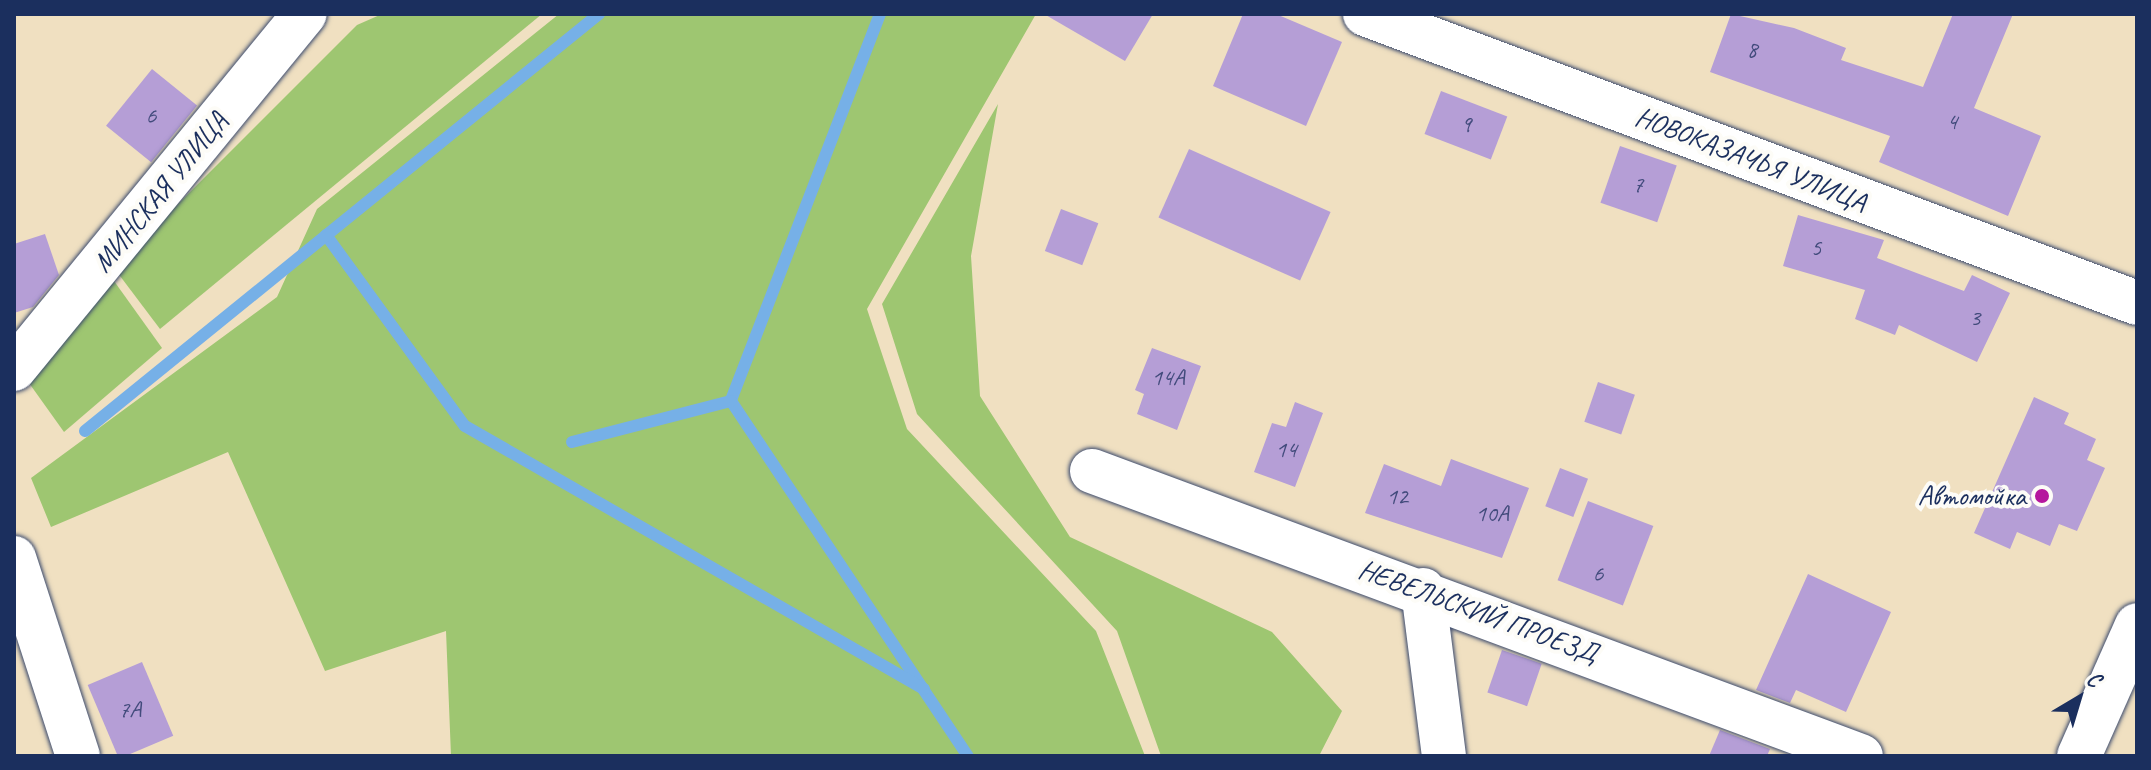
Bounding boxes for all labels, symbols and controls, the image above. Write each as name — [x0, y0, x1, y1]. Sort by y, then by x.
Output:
house number: 8 — [1747, 36, 1757, 64]
street label: НОВОКАЗАЧЬЯ УЛИЦА — [1632, 100, 1870, 218]
house number: 6 — [146, 102, 156, 130]
street label: МИНСКАЯ УЛИЦА — [85, 105, 235, 279]
house number: 4 — [1947, 108, 1957, 136]
house number: 9 — [1461, 111, 1471, 139]
house number: 7 — [1633, 171, 1643, 199]
house number: 5 — [1811, 234, 1821, 262]
house number: 3 — [1970, 304, 1980, 332]
house number: 14А — [1151, 364, 1185, 392]
house number: 14 — [1275, 436, 1297, 464]
place label: Автомойка — [1918, 479, 2026, 513]
house number: 12 — [1386, 483, 1408, 511]
marker: Автомойка — [2033, 487, 2051, 505]
house number: 10А — [1475, 500, 1509, 528]
street label: НЕВЕЛЬСКИЙ ПРОЕЗД — [1354, 552, 1602, 670]
house number: 6 — [1593, 560, 1603, 588]
north arrow — [2039, 658, 2119, 738]
text: С — [2081, 665, 2107, 693]
house number: 7А — [119, 696, 141, 724]

